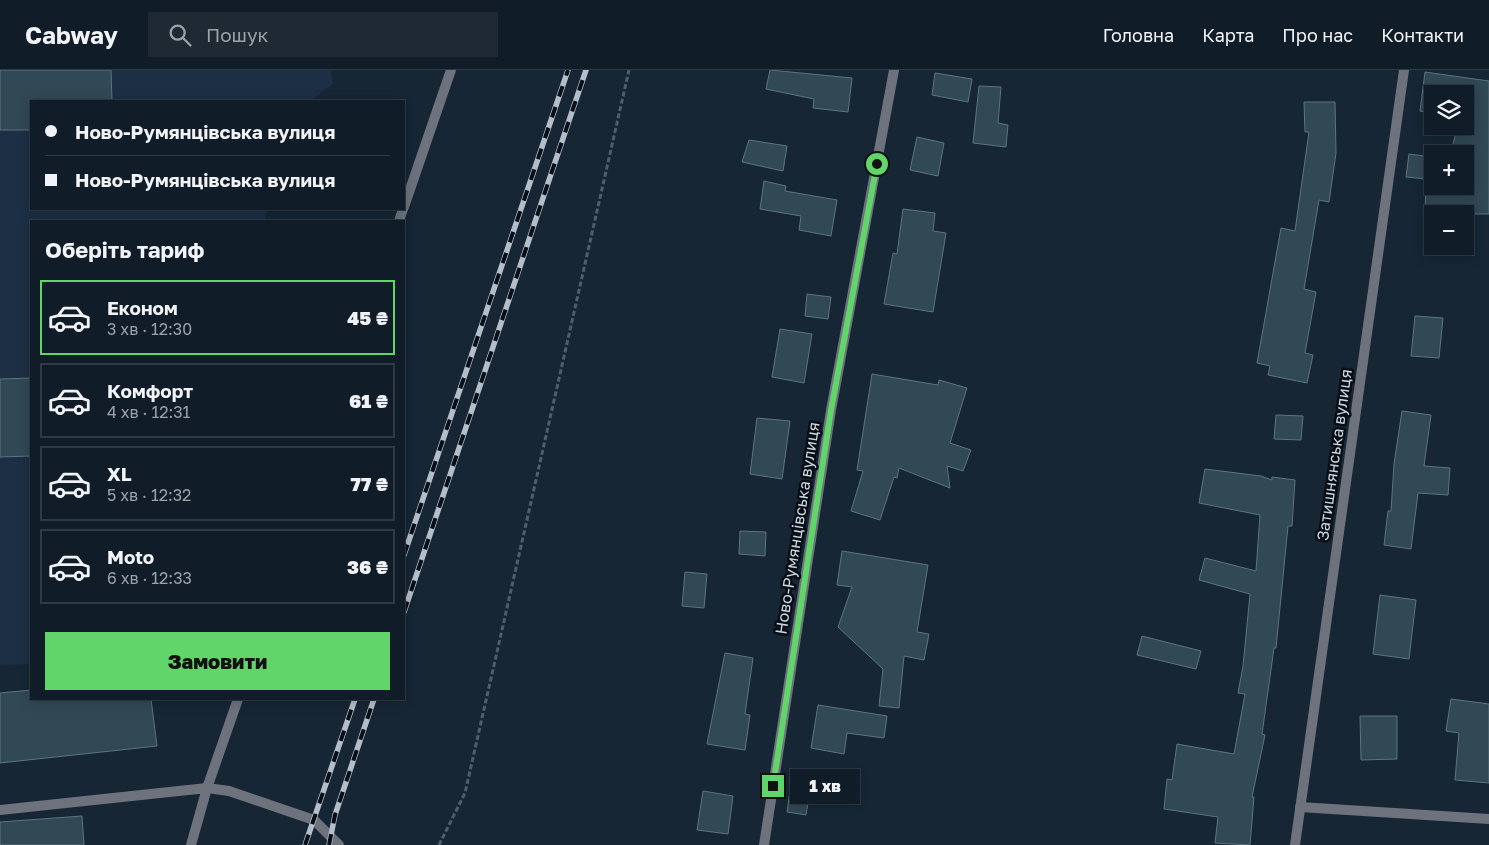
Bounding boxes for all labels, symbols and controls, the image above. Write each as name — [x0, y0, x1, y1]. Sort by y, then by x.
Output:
search box — [148, 12, 498, 57]
text: Cabway — [25, 20, 118, 49]
icon: search — [166, 21, 194, 49]
text: Пошук — [206, 23, 268, 46]
text: Головна — [1103, 24, 1174, 46]
text: Карта — [1202, 24, 1254, 46]
text: Про нас — [1282, 24, 1353, 46]
text: Контакти — [1381, 24, 1464, 46]
map controls — [1424, 85, 1474, 255]
button: layers — [1424, 85, 1474, 135]
text: Ново-Румянцівська вулиця — [75, 120, 335, 143]
button: + — [1424, 145, 1474, 195]
route start — [866, 153, 888, 175]
text: Ново-Румянцівська вулиця — [75, 168, 335, 191]
button: − — [1424, 205, 1474, 255]
text: Оберіть тариф — [45, 236, 204, 263]
icon: car — [47, 295, 92, 340]
text: Економ — [107, 296, 178, 319]
text: 45 ₴ — [347, 306, 388, 329]
text: 3 хв · 12:30 — [107, 319, 192, 339]
street label: Затишнянська вулиця — [1312, 368, 1356, 542]
icon: car — [47, 378, 92, 423]
text: Комфорт — [107, 379, 193, 402]
text: 61 ₴ — [349, 389, 388, 412]
text: 4 хв · 12:31 — [107, 402, 190, 422]
street label: Ново-Румянцівська вулиця — [770, 420, 824, 636]
icon: car — [47, 461, 92, 506]
text: XL — [107, 462, 132, 485]
text: 77 ₴ — [350, 472, 388, 495]
text: 5 хв · 12:32 — [107, 485, 191, 505]
icon: car — [47, 544, 92, 589]
text: Moto — [107, 545, 154, 568]
text: 36 ₴ — [347, 555, 388, 578]
text: 6 хв · 12:33 — [107, 568, 192, 588]
button: Замовити — [45, 632, 390, 690]
callout: 1 хв — [790, 768, 860, 804]
route end — [762, 775, 784, 797]
text: 1 хв — [809, 776, 841, 796]

